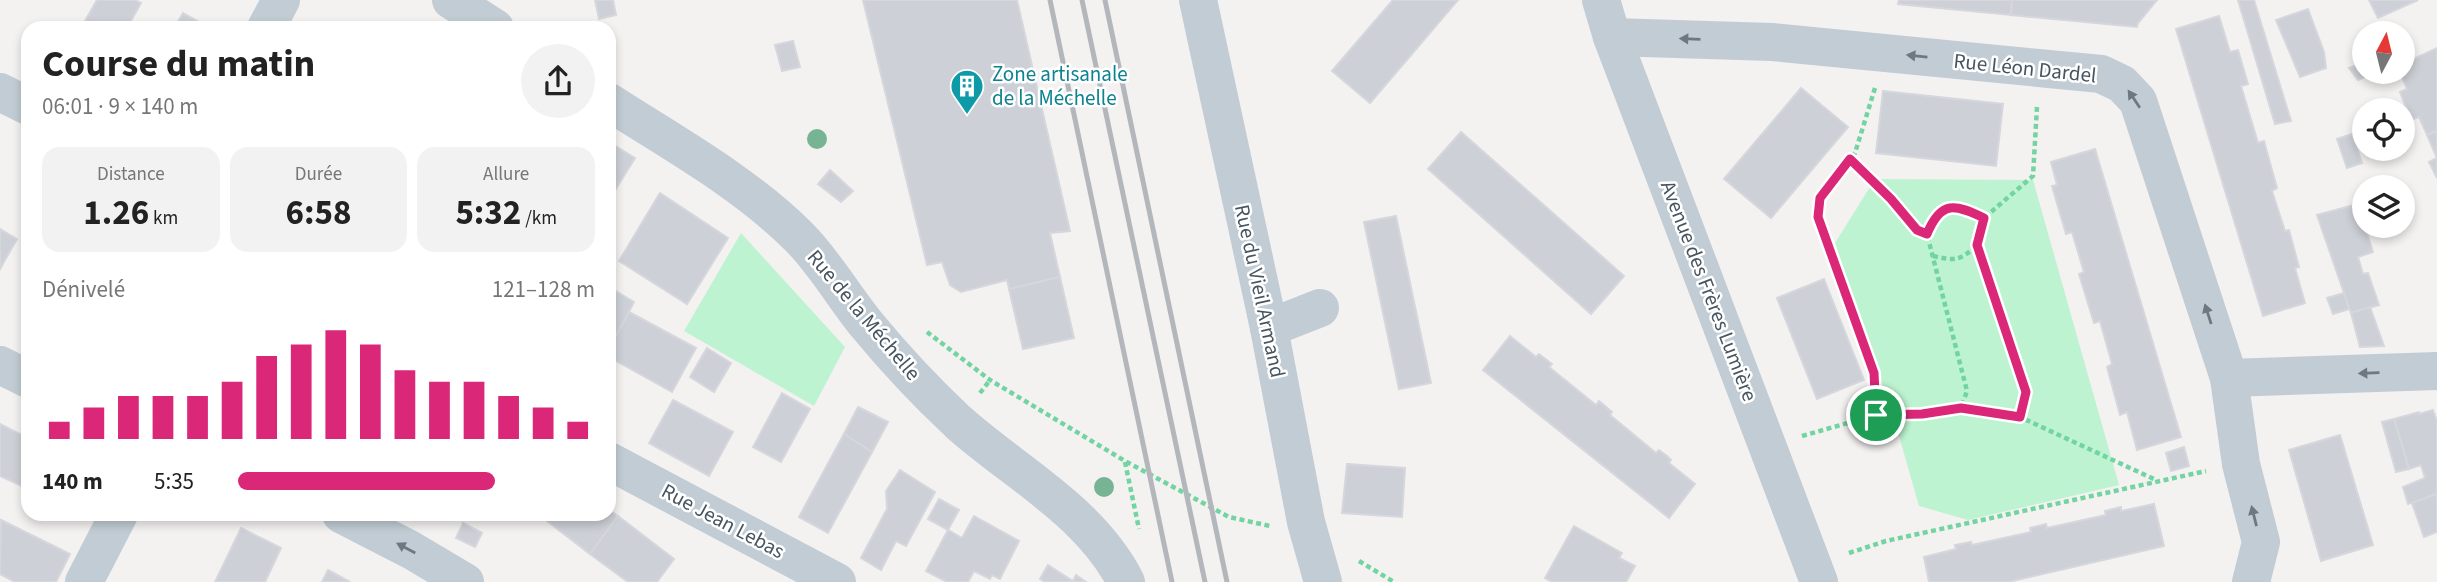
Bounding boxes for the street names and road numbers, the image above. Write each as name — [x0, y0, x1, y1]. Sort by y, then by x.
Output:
street label: Rue Léon Dardel — [1952, 46, 2098, 90]
street label: Avenue des Frères Lumière — [1653, 176, 1765, 406]
street label: Rue du Vieil Armand — [1227, 202, 1293, 380]
street label: Rue de la Méchelle — [800, 243, 928, 387]
street label: Rue Jean Lebas — [656, 476, 790, 566]

